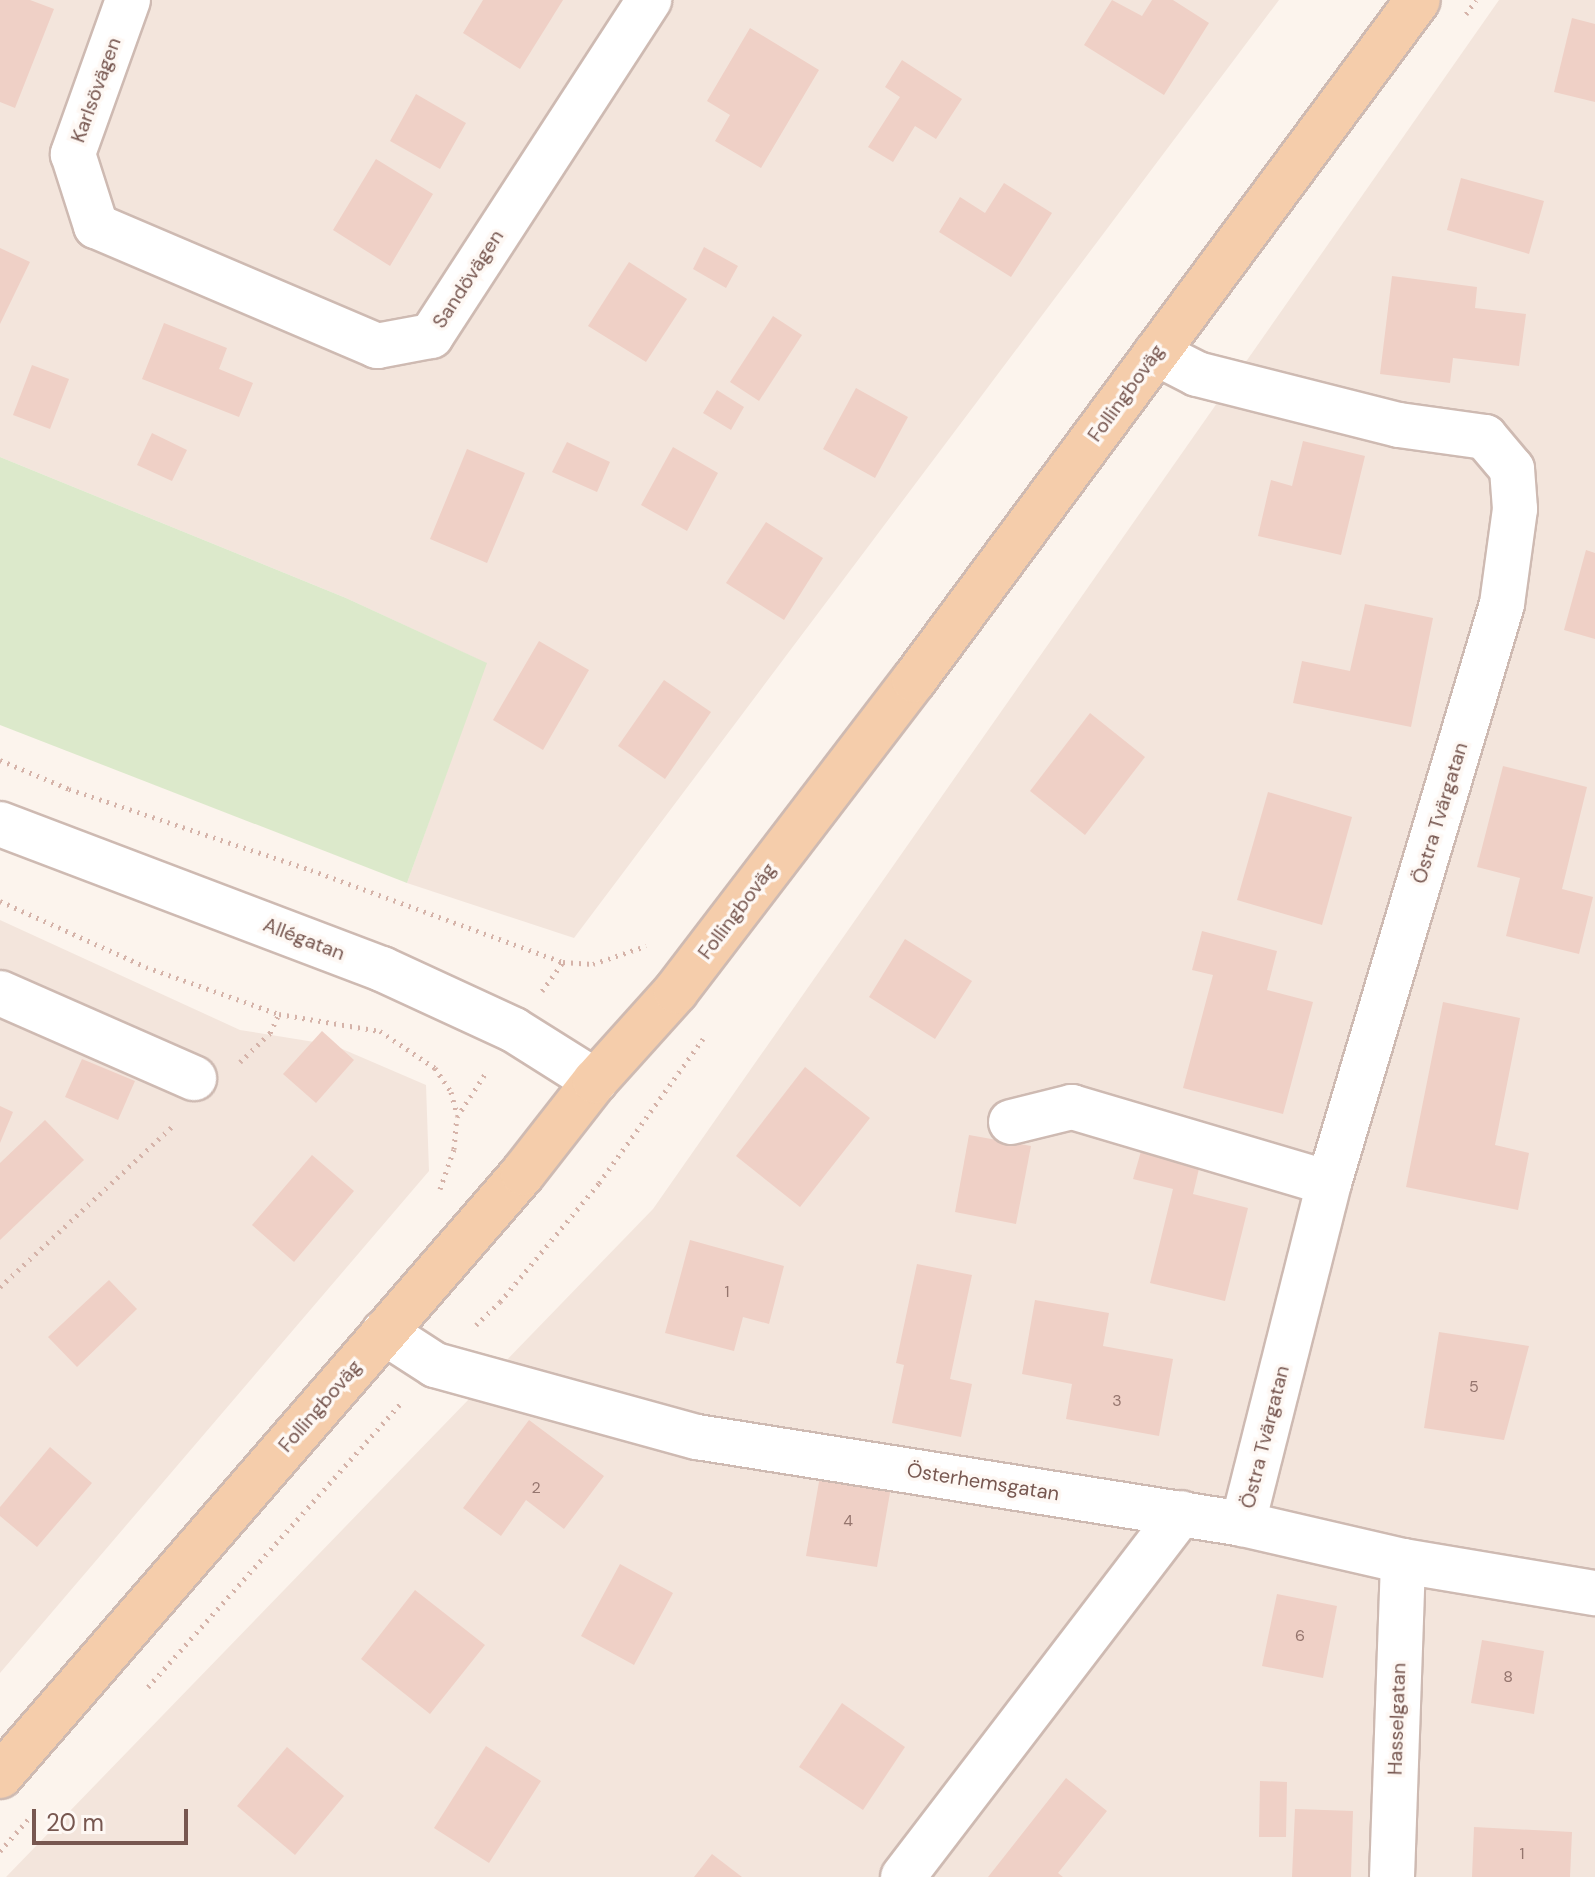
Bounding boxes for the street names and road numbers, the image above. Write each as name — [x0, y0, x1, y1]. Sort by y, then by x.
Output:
street label: Karlsövägen — [66, 34, 126, 146]
street label: Sandövägen — [427, 225, 509, 333]
street label: Follingboväg — [1083, 340, 1169, 446]
street label: Östra Tvärgatan — [1407, 739, 1473, 887]
street label: Follingboväg — [693, 858, 781, 964]
street label: Allégatan — [260, 912, 348, 966]
street label: Follingboväg — [273, 1355, 367, 1457]
street label: Östra Tvärgatan — [1236, 1363, 1294, 1511]
street label: Österhemsgatan — [905, 1458, 1061, 1506]
street label: Hasselgatan — [1383, 1662, 1411, 1776]

